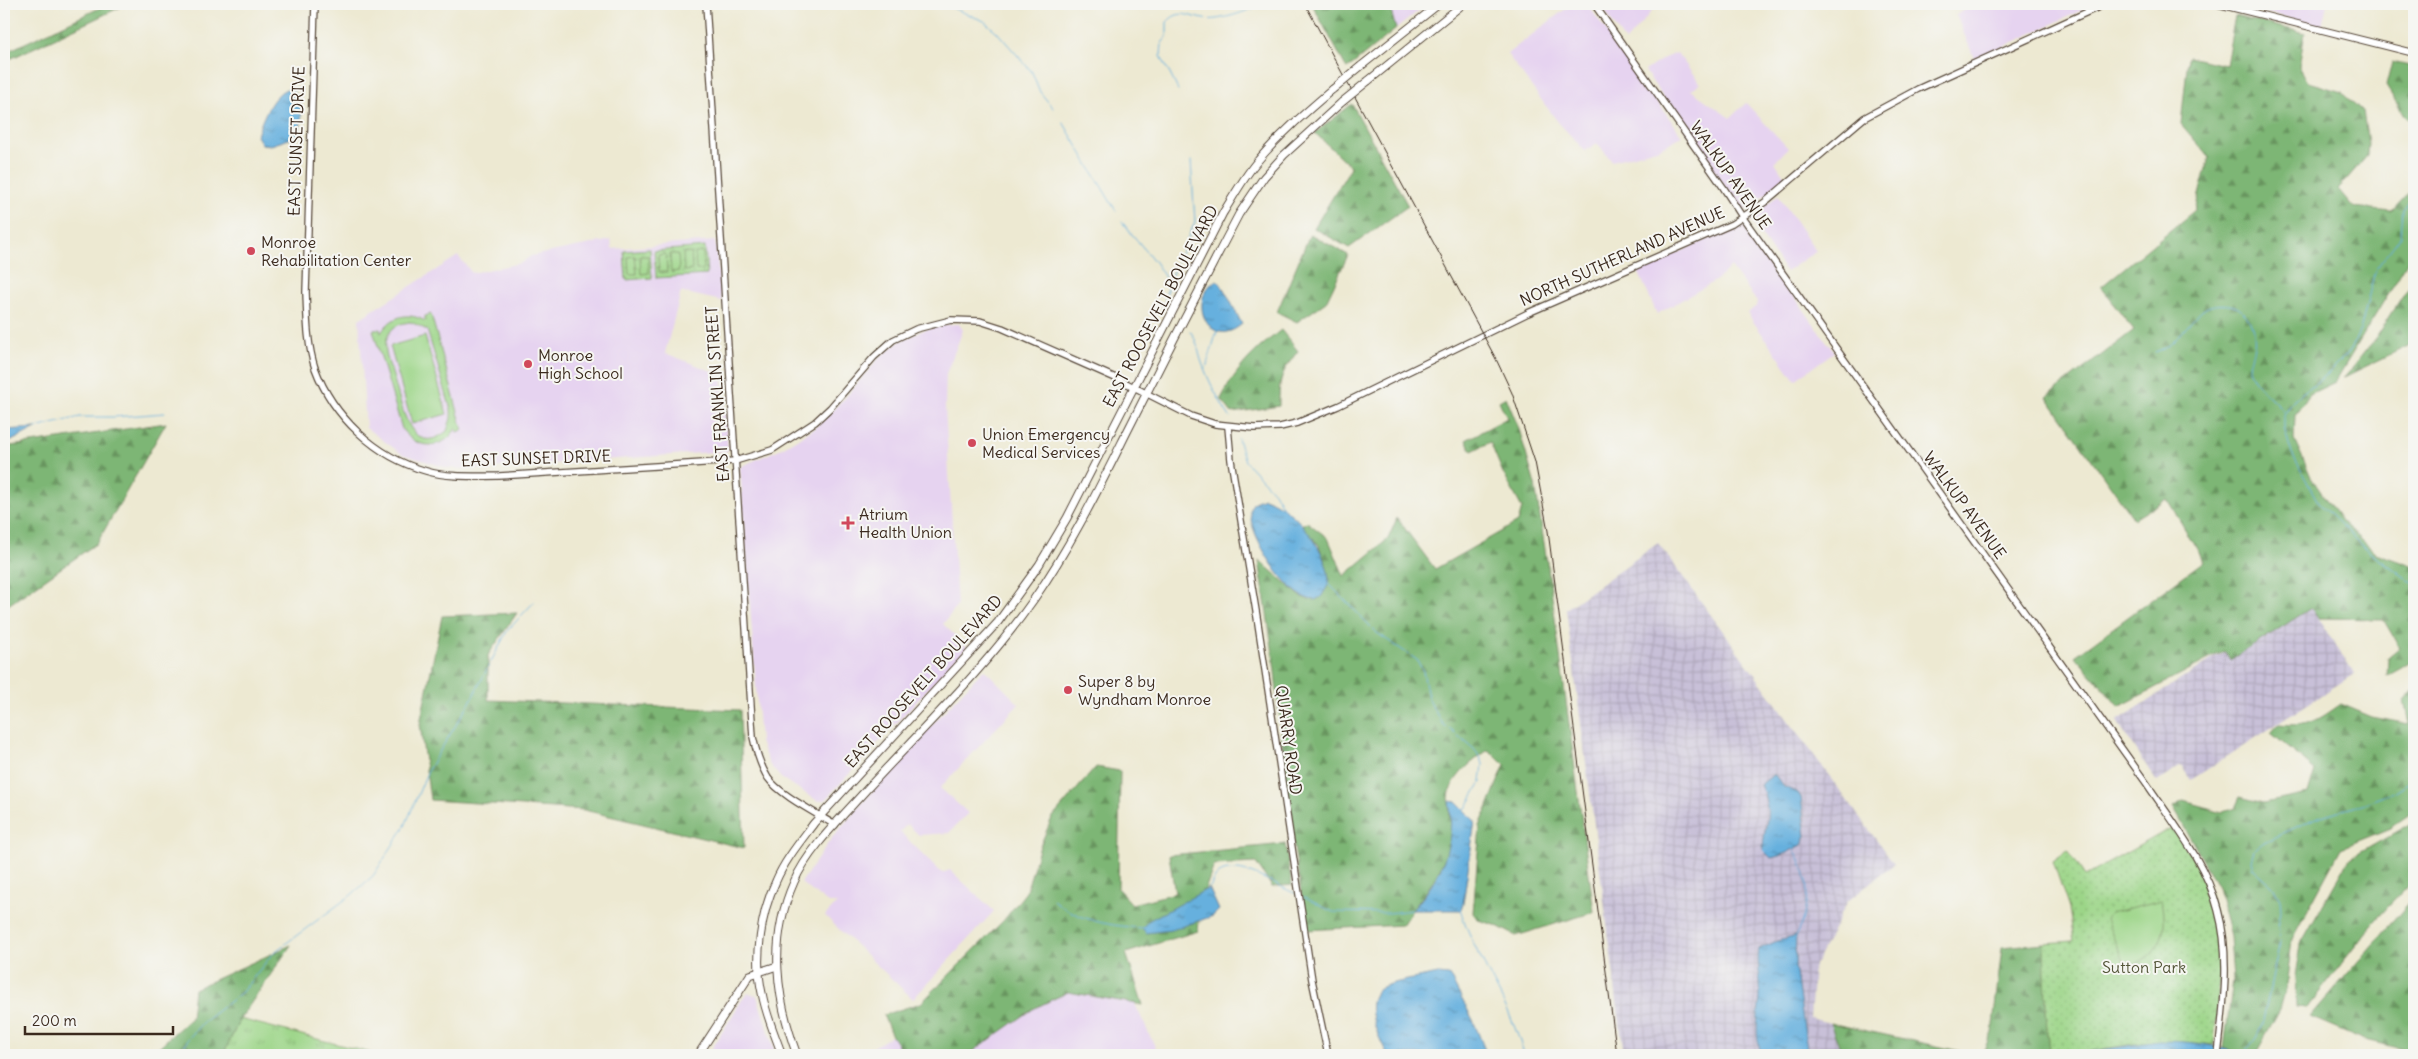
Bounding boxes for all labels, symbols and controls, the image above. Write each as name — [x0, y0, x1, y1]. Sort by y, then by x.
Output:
street label: EAST SUNSET DRIVE — [283, 66, 309, 216]
street label: WALKUP AVENUE — [1686, 117, 1776, 233]
street label: EAST ROOSEVELT BOULEVARD — [1098, 202, 1222, 410]
street label: NORTH SUTHERLAND AVENUE — [1517, 202, 1727, 310]
place label: Monroe Rehabilitation Center — [261, 232, 412, 270]
marker: Monroe Rehabilitation Center — [245, 245, 257, 257]
street label: EAST FRANKLIN STREET — [701, 305, 733, 483]
place label: Monroe High School — [538, 345, 623, 383]
marker: Monroe High School — [522, 358, 534, 370]
place label: Union Emergency Medical Services — [982, 424, 1110, 462]
marker: Union Emergency Medical Services — [966, 437, 978, 449]
street label: EAST SUNSET DRIVE — [461, 445, 611, 471]
street label: WALKUP AVENUE — [1919, 447, 2011, 563]
place label: Atrium Health Union — [859, 504, 952, 542]
marker: Atrium Health Union — [841, 516, 855, 530]
street label: EAST ROOSEVELT BOULEVARD — [840, 590, 1006, 772]
place label: Super 8 by Wyndham Monroe — [1078, 671, 1211, 709]
marker: Super 8 by Wyndham Monroe — [1062, 684, 1074, 696]
street label: QUARRY ROAD — [1271, 684, 1307, 796]
park label: Sutton Park — [2102, 957, 2186, 977]
scale bar — [25, 1004, 172, 1036]
text: 200 m — [32, 1011, 77, 1030]

